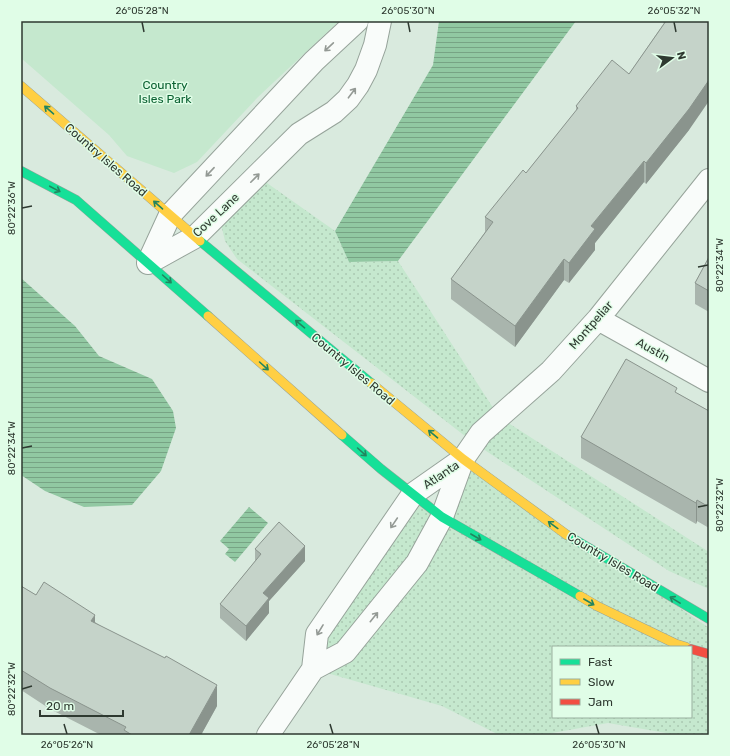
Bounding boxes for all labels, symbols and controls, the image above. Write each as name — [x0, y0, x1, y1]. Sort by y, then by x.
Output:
text: 26°05'28"N — [115, 5, 169, 17]
text: 26°05'30"N — [381, 5, 435, 17]
text: 26°05'32"N — [648, 5, 700, 17]
north arrow — [652, 38, 692, 78]
one-way arrow — [324, 43, 334, 52]
text: N — [674, 50, 689, 61]
park label: Country Isles Park — [138, 78, 192, 106]
one-way arrow — [348, 88, 356, 99]
one-way arrow — [44, 106, 54, 115]
street label: Country Isles Road — [62, 120, 150, 200]
one-way arrow — [205, 167, 215, 177]
one-way arrow — [250, 173, 260, 183]
text: 80°22'36"W — [6, 181, 18, 235]
one-way arrow — [49, 186, 61, 194]
street label: Cove Lane — [190, 190, 242, 240]
one-way arrow — [153, 200, 163, 209]
text: 80°22'34"W — [714, 238, 726, 292]
one-way arrow — [162, 275, 172, 284]
street label: Montpeliar — [566, 298, 616, 352]
one-way arrow — [295, 320, 306, 329]
street label: Country Isles Road — [309, 330, 397, 408]
street label: Austin — [634, 335, 672, 365]
one-way arrow — [259, 361, 270, 370]
text: 80°22'34"W — [6, 421, 18, 475]
one-way arrow — [427, 430, 438, 439]
one-way arrow — [356, 447, 367, 456]
street label: Atlanta — [420, 458, 462, 492]
text: 80°22'32"W — [714, 478, 726, 532]
one-way arrow — [389, 517, 398, 528]
one-way arrow — [547, 520, 558, 529]
street label: Country Isles Road — [565, 529, 661, 595]
one-way arrow — [470, 533, 482, 541]
one-way arrow — [669, 596, 681, 604]
one-way arrow — [582, 598, 594, 606]
one-way arrow — [369, 612, 378, 623]
one-way arrow — [316, 624, 324, 636]
legend — [552, 646, 692, 718]
text: Fast — [588, 655, 612, 669]
text: 80°22'32"W — [6, 662, 18, 716]
text: Slow — [588, 675, 615, 689]
scale bar — [40, 692, 123, 718]
text: Jam — [588, 695, 613, 709]
text: 20 m — [46, 699, 74, 713]
text: 26°05'26"N — [41, 739, 93, 751]
text: 26°05'28"N — [306, 739, 360, 751]
text: 26°05'30"N — [572, 739, 626, 751]

